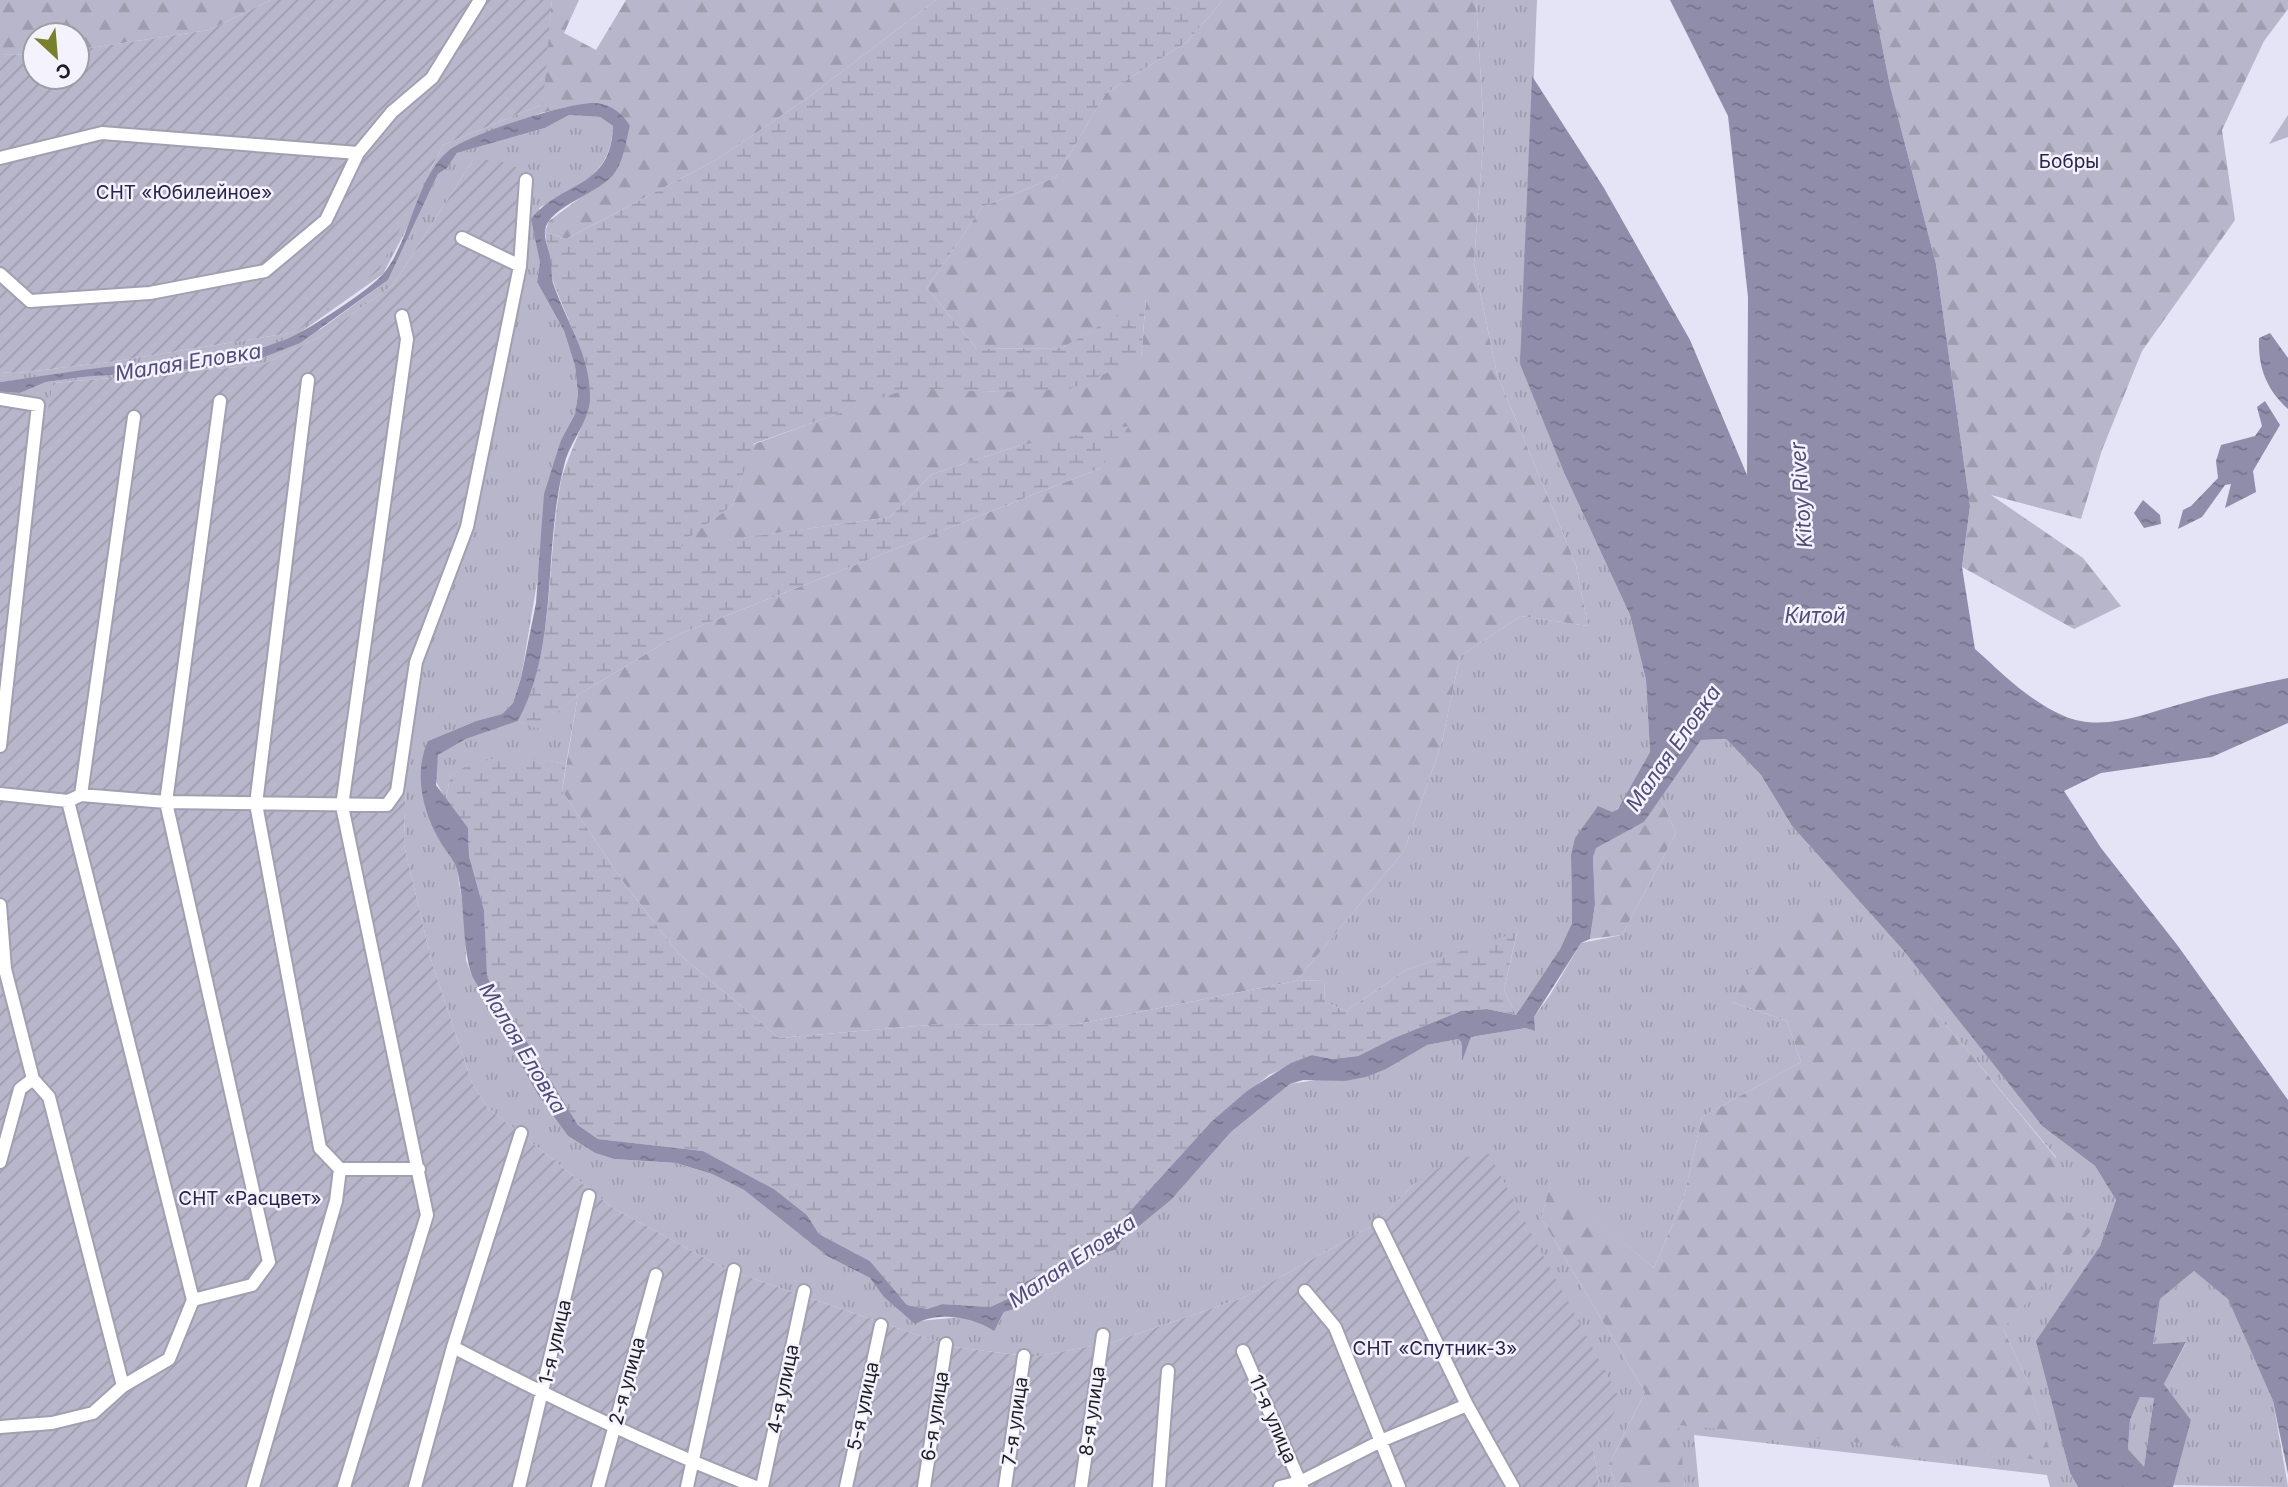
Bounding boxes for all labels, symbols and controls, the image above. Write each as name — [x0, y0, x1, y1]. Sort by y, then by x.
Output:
north arrow — [21, 21, 91, 91]
text: С — [52, 57, 75, 84]
park label: Бобры — [2039, 150, 2099, 173]
park label: СНТ «Юбилейное» — [96, 181, 272, 204]
water label: Малая Еловка — [113, 338, 263, 386]
water label: Kitoy River — [1785, 440, 1817, 549]
water label: Китой — [1784, 603, 1846, 628]
water label: Малая Еловка — [1620, 680, 1726, 816]
water label: Малая Еловка — [474, 978, 572, 1118]
park label: СНТ «Расцвет» — [178, 1187, 322, 1210]
water label: Малая Еловка — [1004, 1209, 1140, 1313]
street label: 1-я улица — [534, 1297, 576, 1387]
street label: 2-я улица — [604, 1334, 650, 1428]
park label: СНТ «Спутник-3» — [1353, 1337, 1517, 1360]
street label: 4-я улица — [762, 1342, 804, 1436]
street label: 5-я улица — [842, 1360, 884, 1452]
street label: 8-я улица — [1074, 1365, 1110, 1457]
street label: 6-я улица — [917, 1370, 953, 1462]
street label: 11-я улица — [1244, 1371, 1302, 1467]
street label: 7-я улица — [997, 1375, 1033, 1467]

